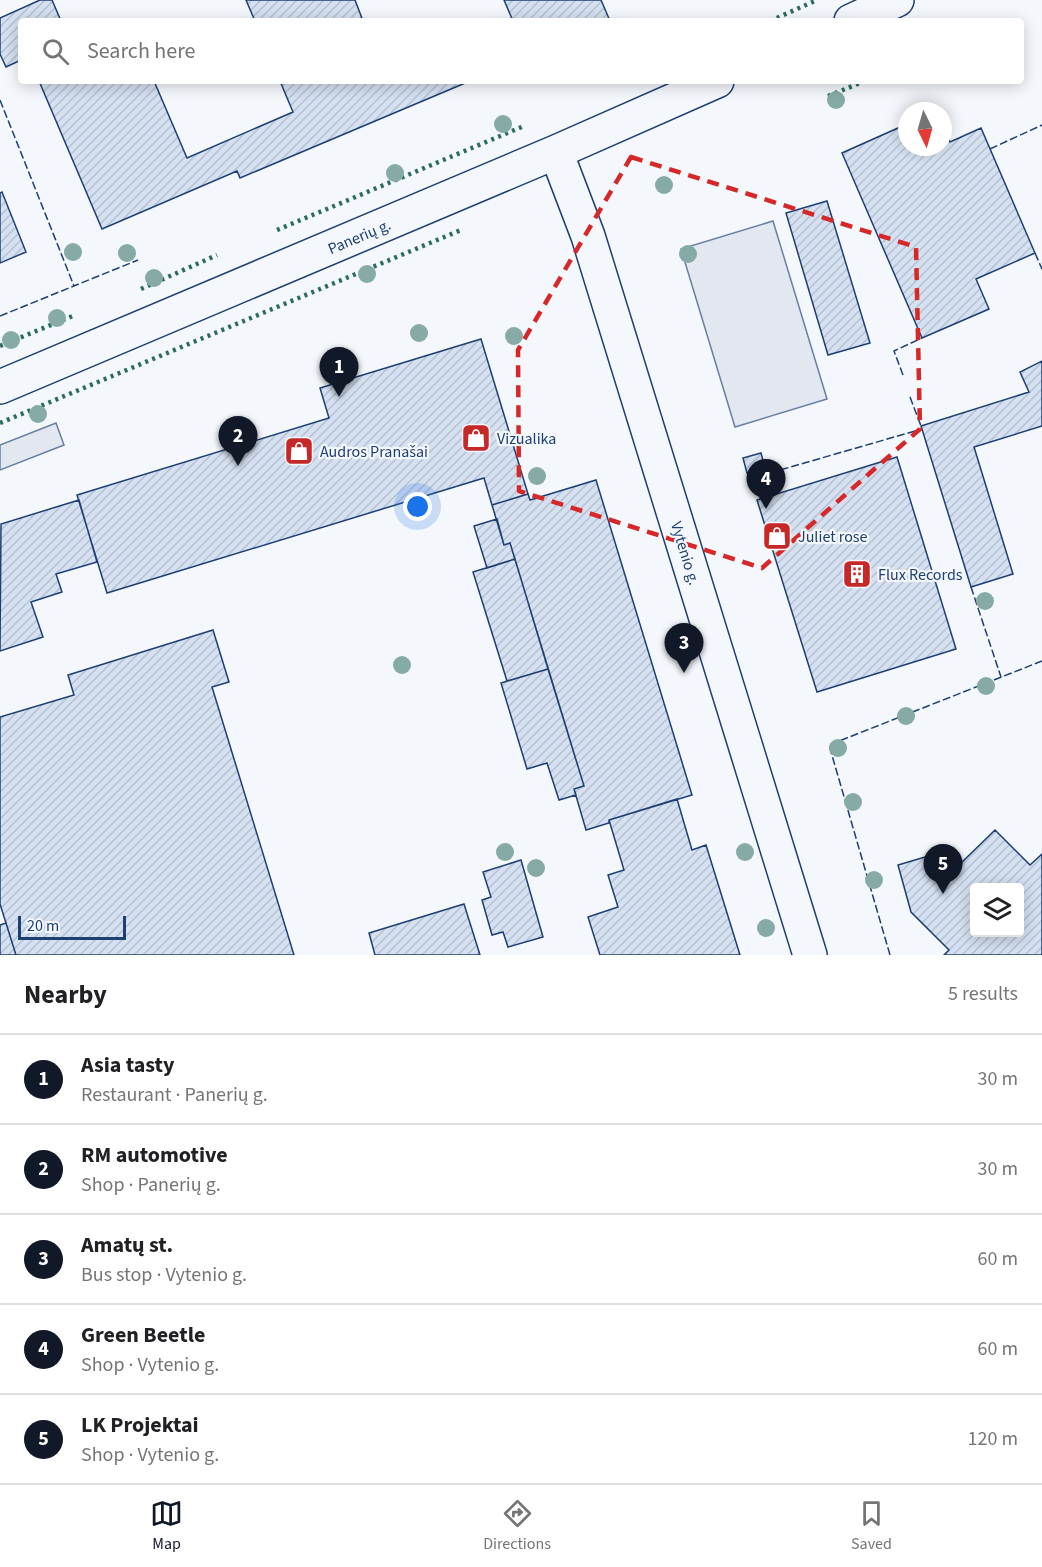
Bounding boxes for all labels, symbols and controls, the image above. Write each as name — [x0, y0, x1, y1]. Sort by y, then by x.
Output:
search box — [18, 18, 1024, 84]
icon: search — [39, 35, 72, 68]
text: Search here — [87, 35, 195, 67]
north arrow — [898, 102, 952, 156]
street label: Panerių g. — [324, 214, 394, 260]
pin: 1 — [320, 348, 358, 397]
pin: 2 — [218, 416, 258, 466]
shop icon: Vizualika — [460, 422, 492, 454]
place label: Vizualika — [497, 428, 556, 450]
shop icon: Audros Pranašai — [283, 435, 315, 467]
place label: Audros Pranašai — [320, 441, 428, 463]
pin: 4 — [746, 460, 786, 509]
your location — [403, 492, 432, 521]
street label: Vytenio g. — [665, 519, 705, 588]
shop icon: Juliet rose — [761, 520, 793, 552]
place label: Juliet rose — [798, 526, 868, 548]
building icon: Flux Records — [841, 558, 873, 590]
place label: Flux Records — [878, 564, 963, 586]
pin: 3 — [664, 624, 704, 673]
pin: 5 — [924, 844, 962, 894]
map controls — [970, 883, 1024, 937]
button: layers — [970, 883, 1024, 937]
scale bar — [18, 913, 126, 941]
text: 20 m — [27, 915, 59, 937]
text: Nearby — [24, 976, 107, 1013]
text: 5 results — [948, 980, 1018, 1008]
text: Asia tasty — [81, 1049, 174, 1081]
text: 1 — [38, 1065, 49, 1093]
text: 30 m — [978, 1065, 1018, 1093]
text: Restaurant · Panerių g. — [81, 1081, 268, 1109]
text: RM automotive — [81, 1139, 228, 1171]
text: 2 — [38, 1155, 49, 1183]
text: 30 m — [978, 1155, 1018, 1183]
text: Shop · Panerių g. — [81, 1171, 221, 1199]
text: Amatų st. — [81, 1229, 173, 1261]
text: 3 — [38, 1245, 49, 1273]
text: 60 m — [978, 1245, 1018, 1273]
text: Bus stop · Vytenio g. — [81, 1261, 247, 1289]
text: Green Beetle — [81, 1319, 205, 1351]
text: 4 — [38, 1335, 49, 1363]
text: 60 m — [978, 1335, 1018, 1363]
text: Shop · Vytenio g. — [81, 1351, 219, 1379]
text: LK Projektai — [81, 1409, 199, 1441]
text: 5 — [38, 1425, 49, 1453]
text: 120 m — [968, 1425, 1018, 1453]
text: Shop · Vytenio g. — [81, 1441, 219, 1469]
tab: Map — [150, 1497, 183, 1555]
tab: Directions — [483, 1497, 551, 1555]
tab: Saved — [851, 1497, 892, 1555]

